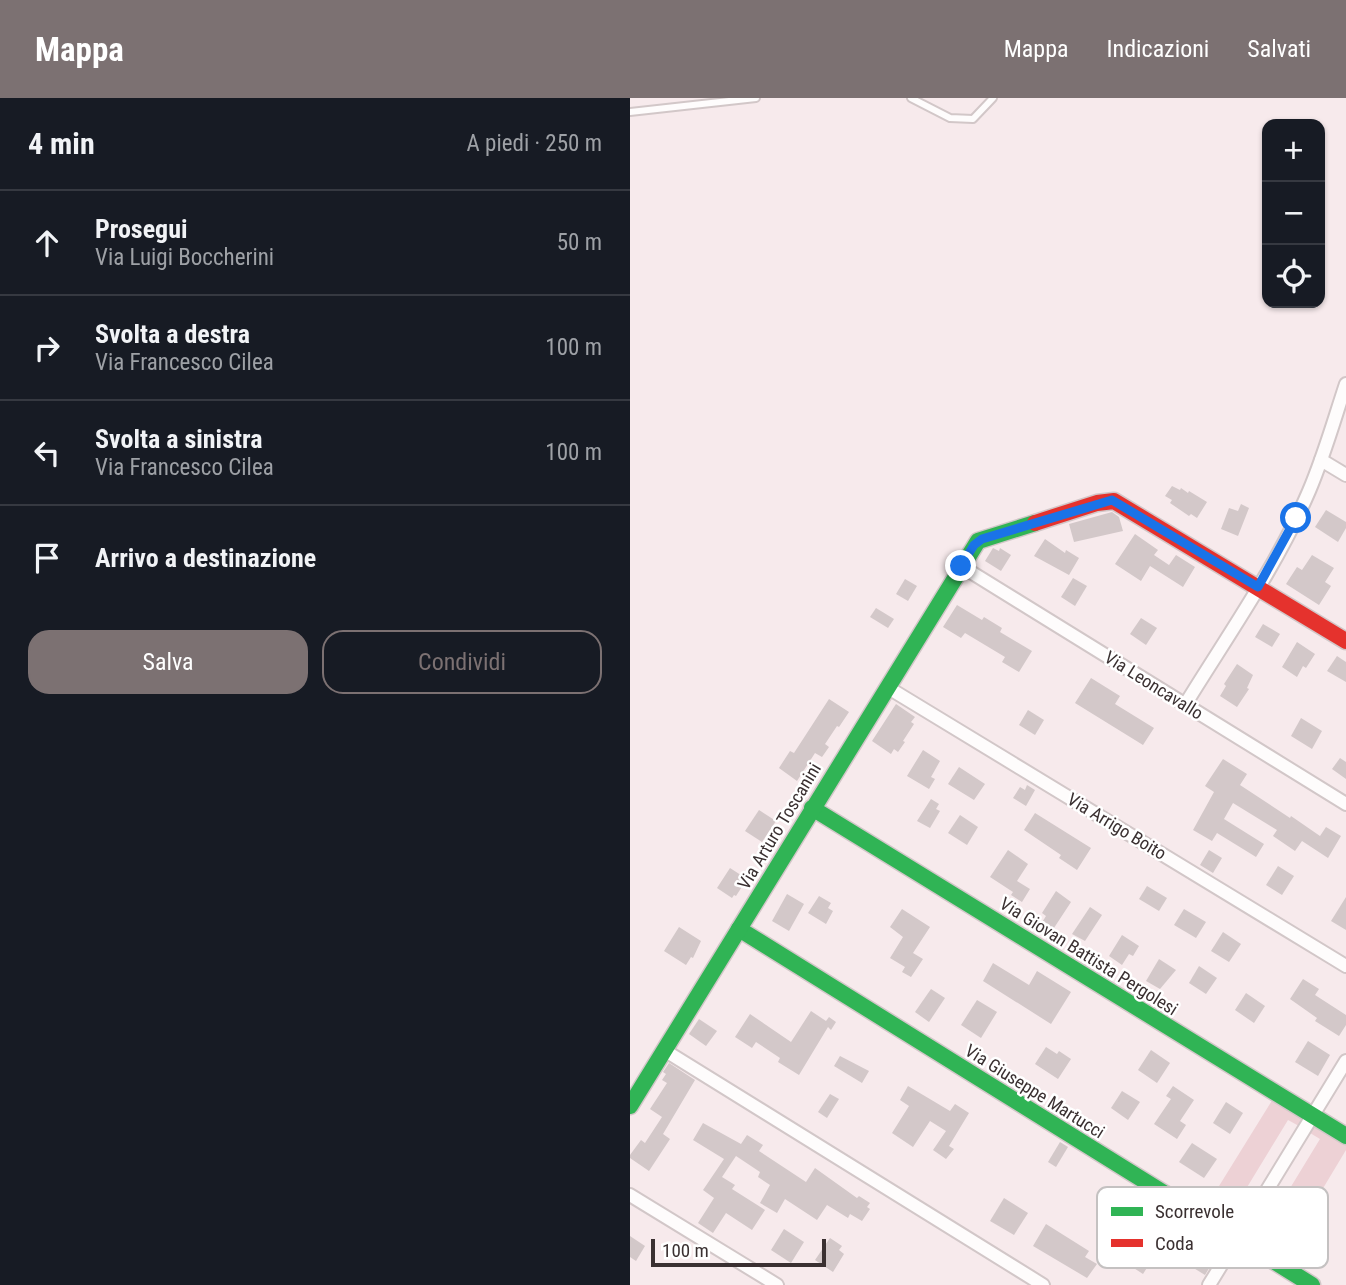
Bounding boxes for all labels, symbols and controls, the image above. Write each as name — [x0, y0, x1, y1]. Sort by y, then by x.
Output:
text: Mappa — [35, 30, 124, 69]
text: Mappa — [1004, 35, 1069, 63]
text: Indicazioni — [1107, 35, 1209, 63]
text: Salvati — [1247, 35, 1311, 63]
map controls — [1262, 119, 1325, 308]
button: + — [1262, 119, 1325, 182]
text: 4 min — [28, 126, 95, 161]
text: A piedi · 250 m — [467, 130, 602, 157]
button: − — [1262, 182, 1325, 245]
text: Prosegui — [95, 214, 188, 244]
icon: ahead — [28, 224, 66, 262]
text: 50 m — [557, 229, 602, 256]
text: Via Luigi Boccherini — [95, 244, 274, 271]
button: locate — [1262, 245, 1325, 308]
text: Svolta a destra — [95, 319, 250, 349]
icon: right — [28, 329, 66, 367]
text: 100 m — [545, 334, 602, 361]
text: Via Francesco Cilea — [95, 349, 274, 376]
text: Svolta a sinistra — [95, 424, 262, 454]
icon: left — [28, 434, 66, 472]
text: 100 m — [545, 439, 602, 466]
text: Via Francesco Cilea — [95, 454, 274, 481]
route start — [1280, 502, 1311, 533]
icon: arrive — [28, 539, 66, 577]
text: Arrivo a destinazione — [95, 543, 316, 573]
route end — [945, 550, 976, 581]
button: Salva — [28, 630, 308, 694]
button: Condividi — [322, 630, 602, 694]
street label: Via Leoncavallo — [1101, 646, 1207, 724]
street label: Via Arturo Toscanini — [733, 759, 825, 893]
street label: Via Arrigo Boito — [1064, 788, 1170, 864]
street label: Via Giovan Battista Pergolesi — [996, 893, 1182, 1019]
street label: Via Giuseppe Martucci — [961, 1040, 1109, 1142]
legend — [1097, 1187, 1328, 1268]
text: Scorrevole — [1155, 1200, 1234, 1223]
text: Coda — [1155, 1232, 1194, 1255]
scale bar — [651, 1236, 826, 1268]
text: 100 m — [662, 1239, 709, 1262]

